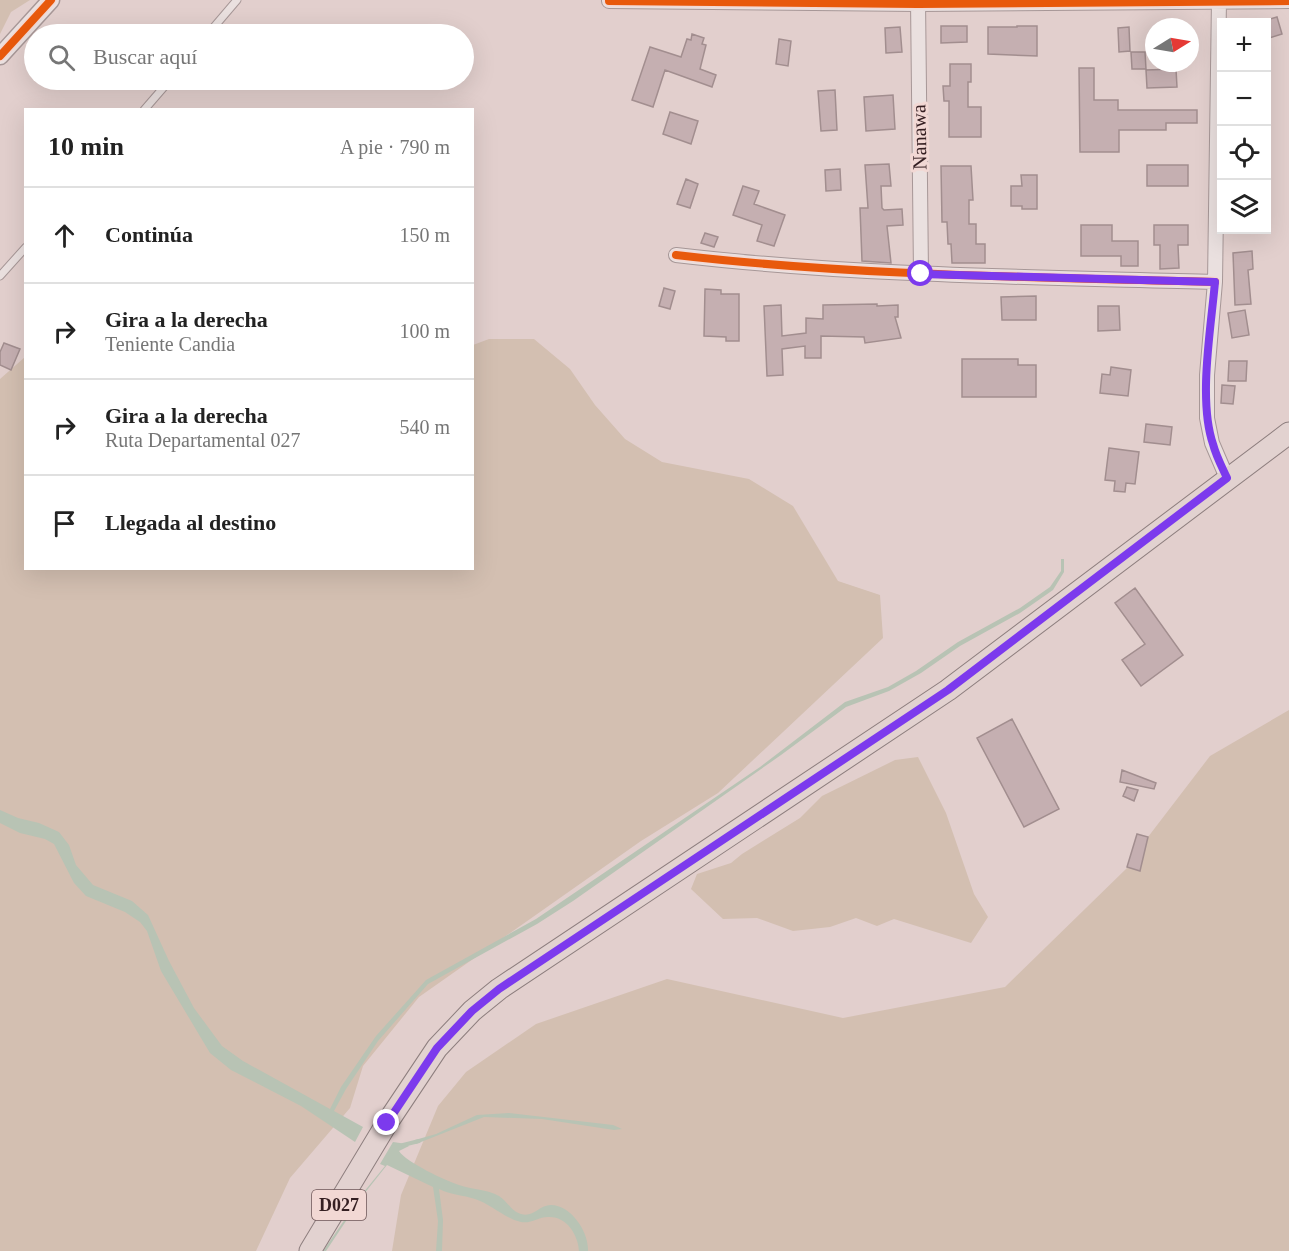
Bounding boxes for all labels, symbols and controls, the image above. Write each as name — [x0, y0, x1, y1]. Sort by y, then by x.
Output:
north arrow — [1145, 18, 1199, 72]
map controls — [1217, 18, 1271, 234]
button: + — [1217, 18, 1271, 72]
search box — [24, 24, 474, 90]
icon: search — [45, 41, 78, 74]
text: Buscar aquí — [93, 44, 197, 69]
button: − — [1217, 72, 1271, 126]
street label: Nanawa — [907, 104, 931, 170]
button: locate — [1217, 126, 1271, 180]
text: 10 min — [48, 132, 124, 161]
text: A pie · 790 m — [340, 136, 450, 158]
button: layers — [1217, 180, 1271, 234]
icon: ahead — [48, 219, 81, 252]
text: Continúa — [105, 222, 193, 247]
text: 150 m — [399, 224, 450, 246]
route start — [907, 260, 933, 286]
text: Gira a la derecha — [105, 307, 268, 332]
icon: right — [48, 315, 81, 348]
text: 100 m — [399, 320, 450, 342]
text: Teniente Candia — [105, 333, 235, 355]
text: Gira a la derecha — [105, 403, 268, 428]
icon: right — [48, 411, 81, 444]
text: 540 m — [399, 416, 450, 438]
text: Ruta Departamental 027 — [105, 429, 301, 451]
icon: arrive — [48, 507, 81, 540]
text: Llegada al destino — [105, 510, 276, 535]
route end — [373, 1109, 399, 1135]
road number: D027 — [312, 1190, 366, 1220]

